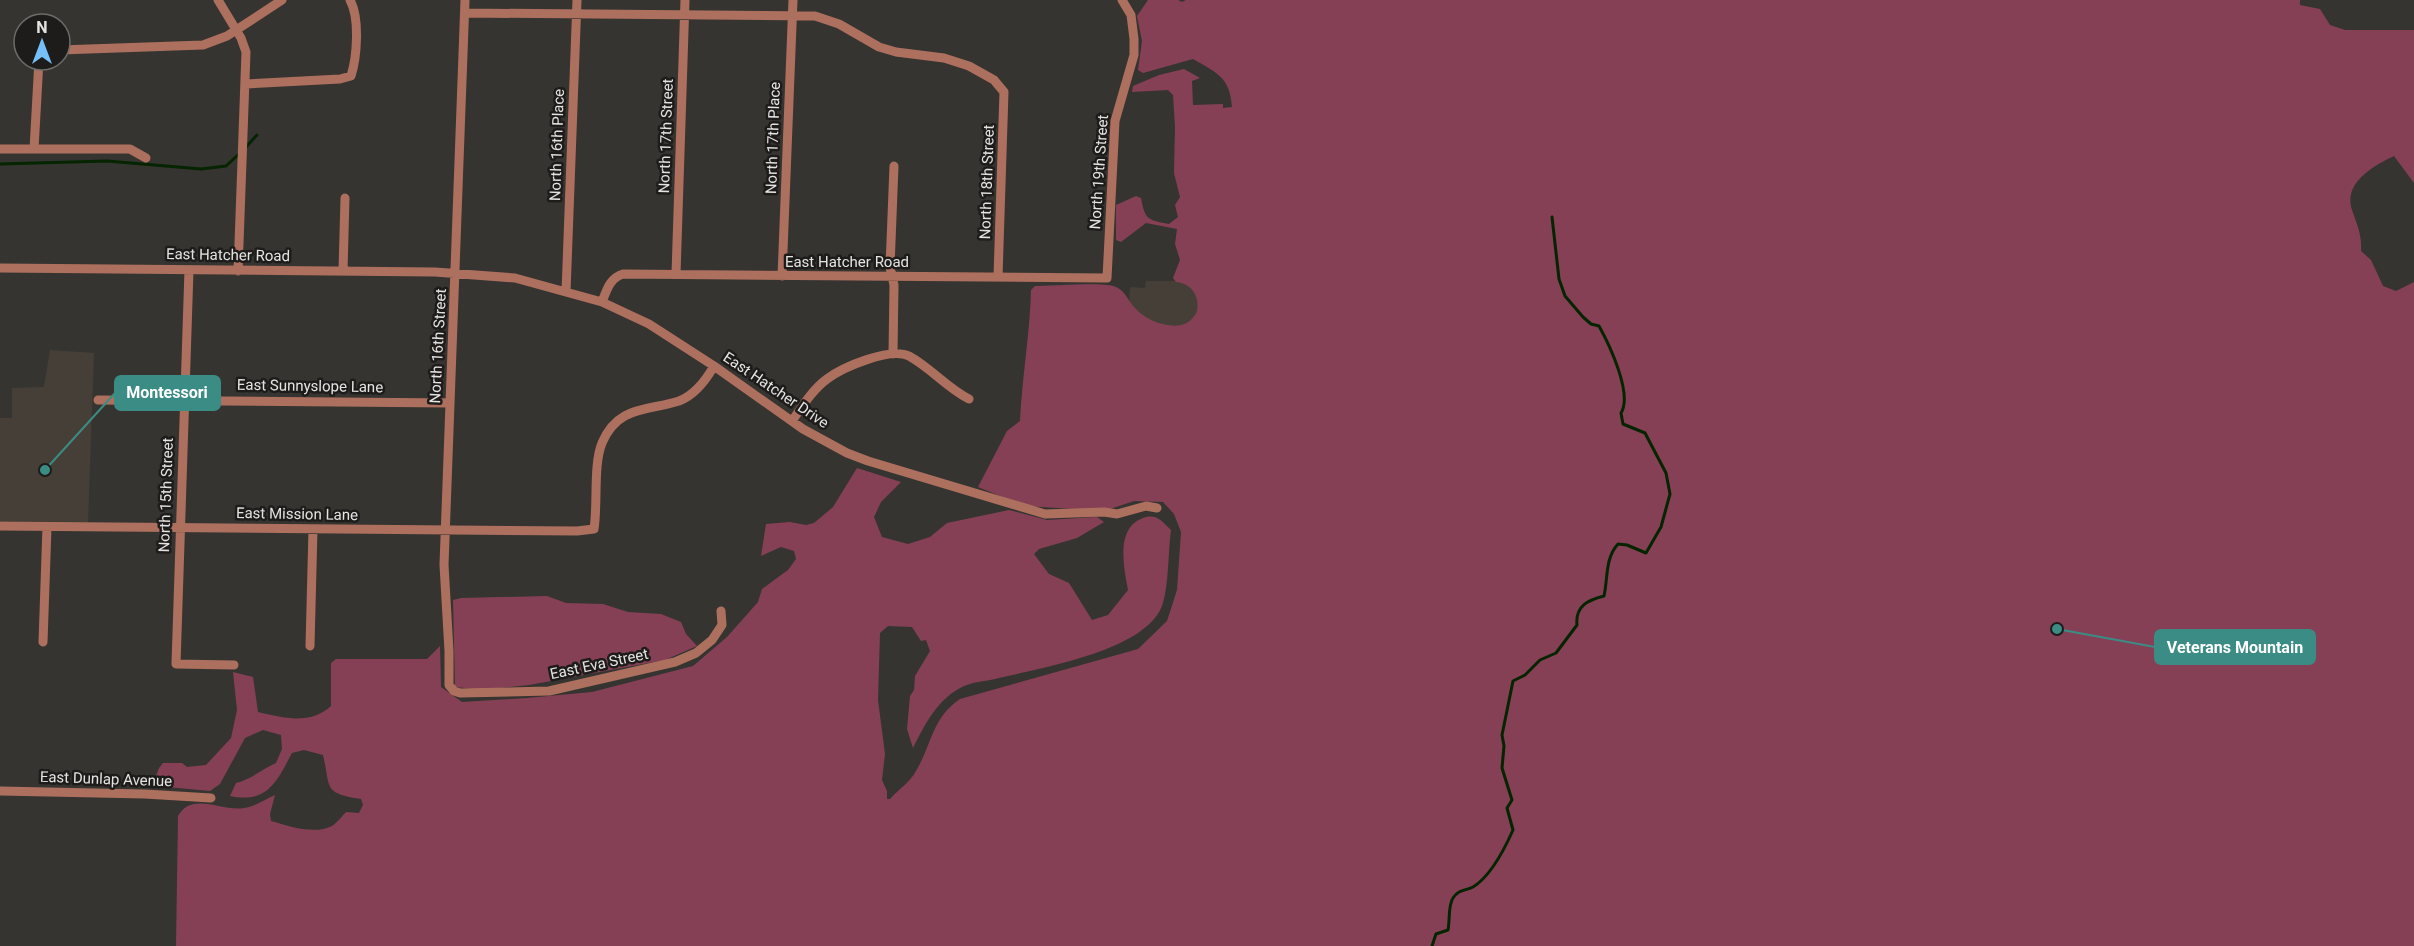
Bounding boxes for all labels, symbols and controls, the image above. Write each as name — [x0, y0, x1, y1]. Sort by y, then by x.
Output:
north arrow — [12, 12, 72, 72]
text: N — [36, 18, 48, 37]
street label: North 17th Street — [655, 78, 677, 194]
street label: North 17th Place — [762, 81, 784, 194]
street label: North 16th Place — [546, 88, 568, 201]
street label: North 19th Street — [1086, 114, 1112, 230]
street label: North 18th Street — [976, 124, 998, 240]
street label: East Hatcher Road — [166, 245, 290, 265]
street label: East Hatcher Road — [785, 253, 909, 271]
street label: North 16th Street — [426, 288, 450, 404]
street label: East Hatcher Drive — [720, 348, 832, 432]
callout: Montessori — [115, 376, 220, 410]
street label: East Sunnyslope Lane — [237, 376, 383, 396]
text: Montessori — [126, 383, 208, 402]
street label: North 15th Street — [155, 437, 177, 553]
street label: East Mission Lane — [236, 504, 358, 524]
callout: Veterans Mountain — [2155, 630, 2315, 664]
text: Veterans Mountain — [2167, 638, 2303, 657]
street label: East Eva Street — [548, 645, 650, 683]
street label: East Dunlap Avenue — [39, 768, 173, 790]

